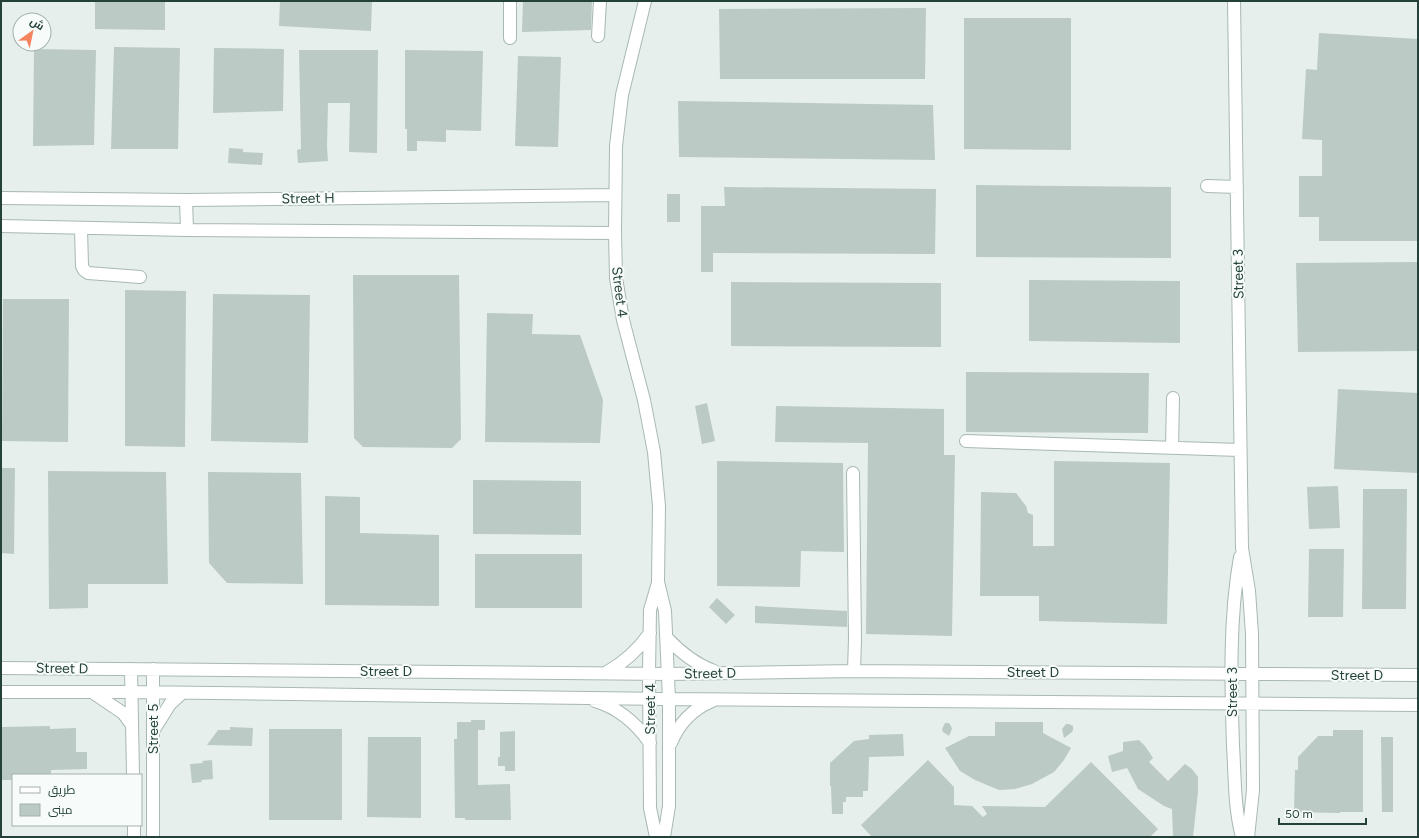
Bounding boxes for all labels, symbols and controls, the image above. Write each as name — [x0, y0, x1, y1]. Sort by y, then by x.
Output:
north arrow — [12, 12, 52, 52]
text: ش — [28, 15, 47, 33]
street label: Street H — [281, 190, 335, 207]
street label: Street 3 — [1230, 249, 1247, 299]
street label: Street 4 — [608, 266, 631, 319]
street label: Street D — [36, 660, 88, 677]
street label: Street D — [360, 663, 412, 680]
street label: Street D — [1007, 664, 1059, 681]
street label: Street D — [684, 665, 736, 682]
street label: Street 3 — [1224, 667, 1241, 717]
street label: Street D — [1331, 667, 1383, 684]
street label: Street 4 — [642, 683, 659, 735]
street label: Street 5 — [145, 704, 162, 754]
legend — [12, 774, 142, 826]
text: طريق — [48, 783, 76, 797]
scale bar — [1279, 800, 1366, 826]
text: مبنى — [48, 803, 73, 817]
text: 50 m — [1285, 807, 1313, 821]

